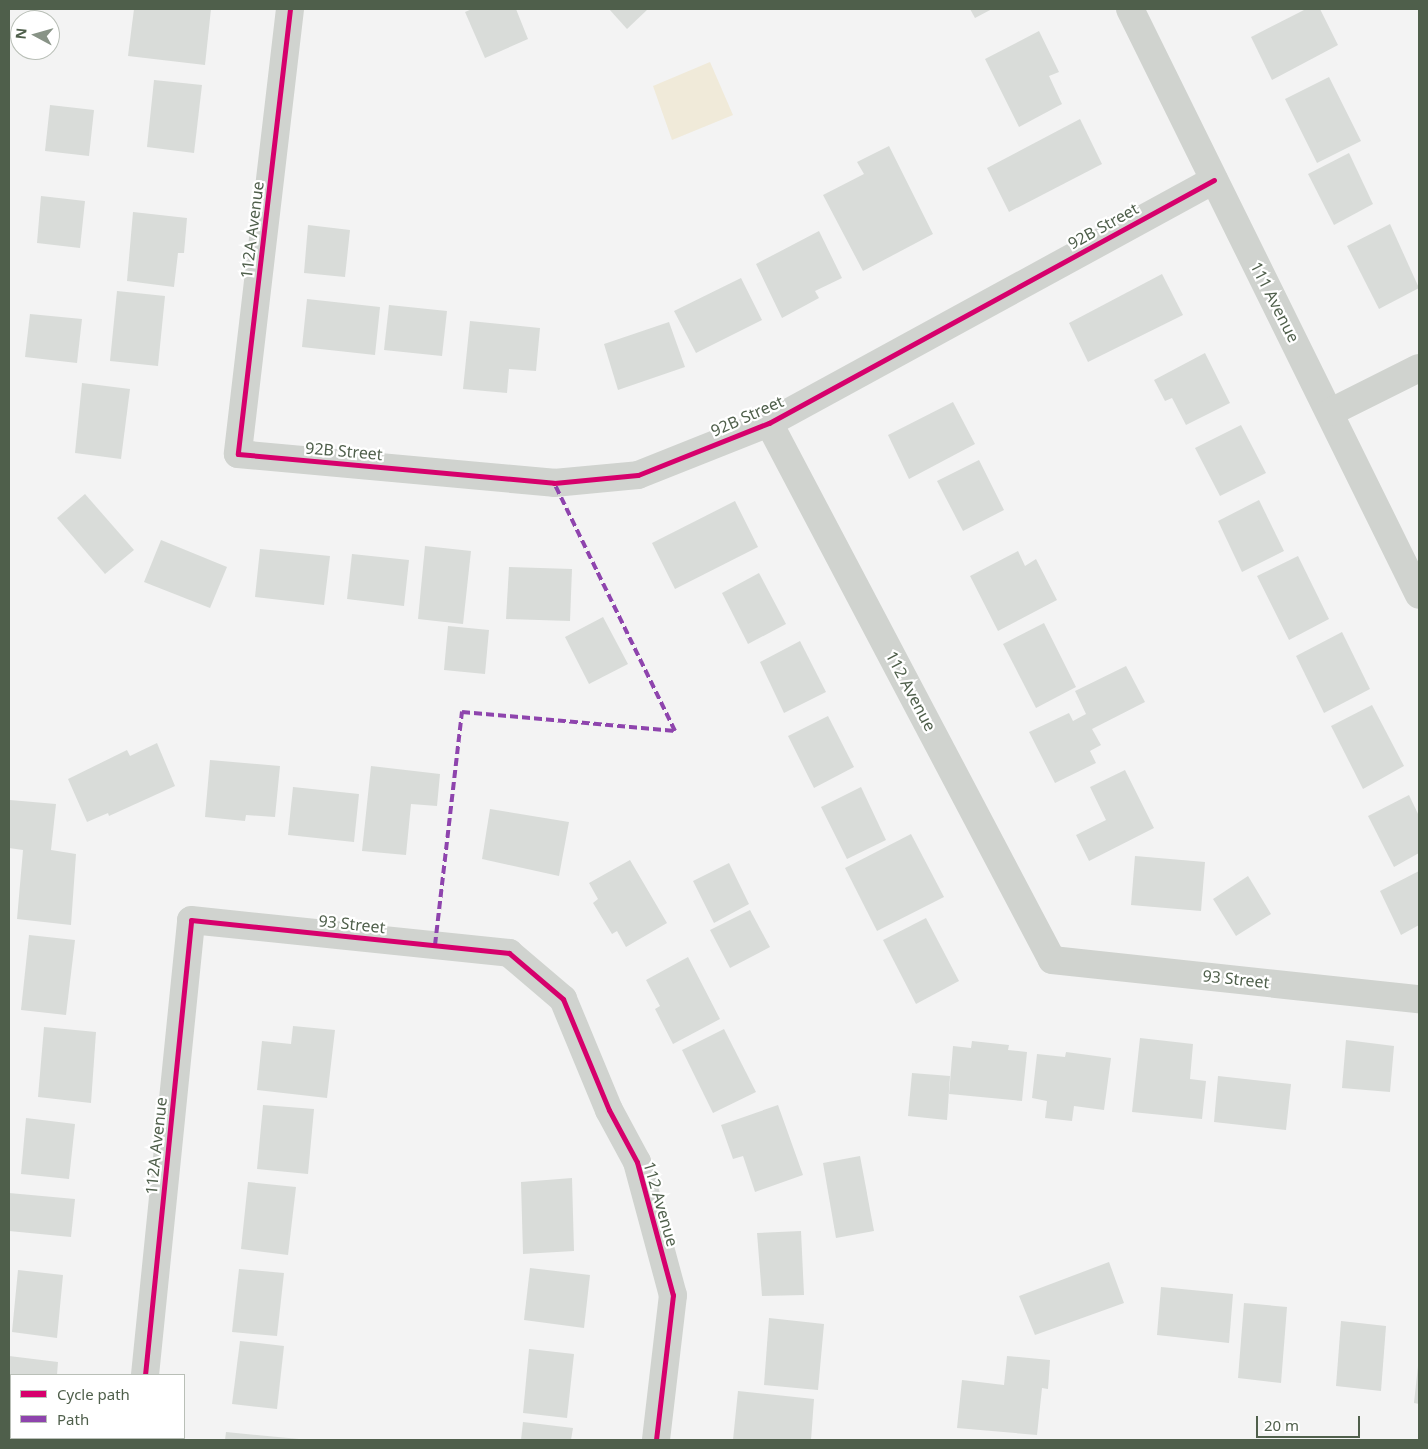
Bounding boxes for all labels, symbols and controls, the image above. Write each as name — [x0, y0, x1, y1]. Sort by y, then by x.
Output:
north arrow — [10, 10, 60, 60]
text: N — [11, 27, 31, 40]
street label: 112A Avenue — [236, 180, 268, 280]
street label: 92B Street — [1064, 199, 1142, 253]
street label: 111 Avenue — [1247, 259, 1303, 345]
street label: 92B Street — [708, 391, 786, 441]
street label: 92B Street — [305, 438, 383, 464]
street label: 112 Avenue — [882, 648, 940, 734]
street label: 93 Street — [318, 911, 386, 937]
street label: 93 Street — [1202, 966, 1270, 992]
street label: 112A Avenue — [141, 1096, 171, 1196]
street label: 112 Avenue — [640, 1159, 682, 1249]
legend — [10, 1374, 185, 1439]
text: Cycle path — [57, 1384, 130, 1404]
scale bar — [1258, 1406, 1362, 1438]
text: Path — [57, 1409, 89, 1429]
text: 20 m — [1264, 1415, 1299, 1435]

